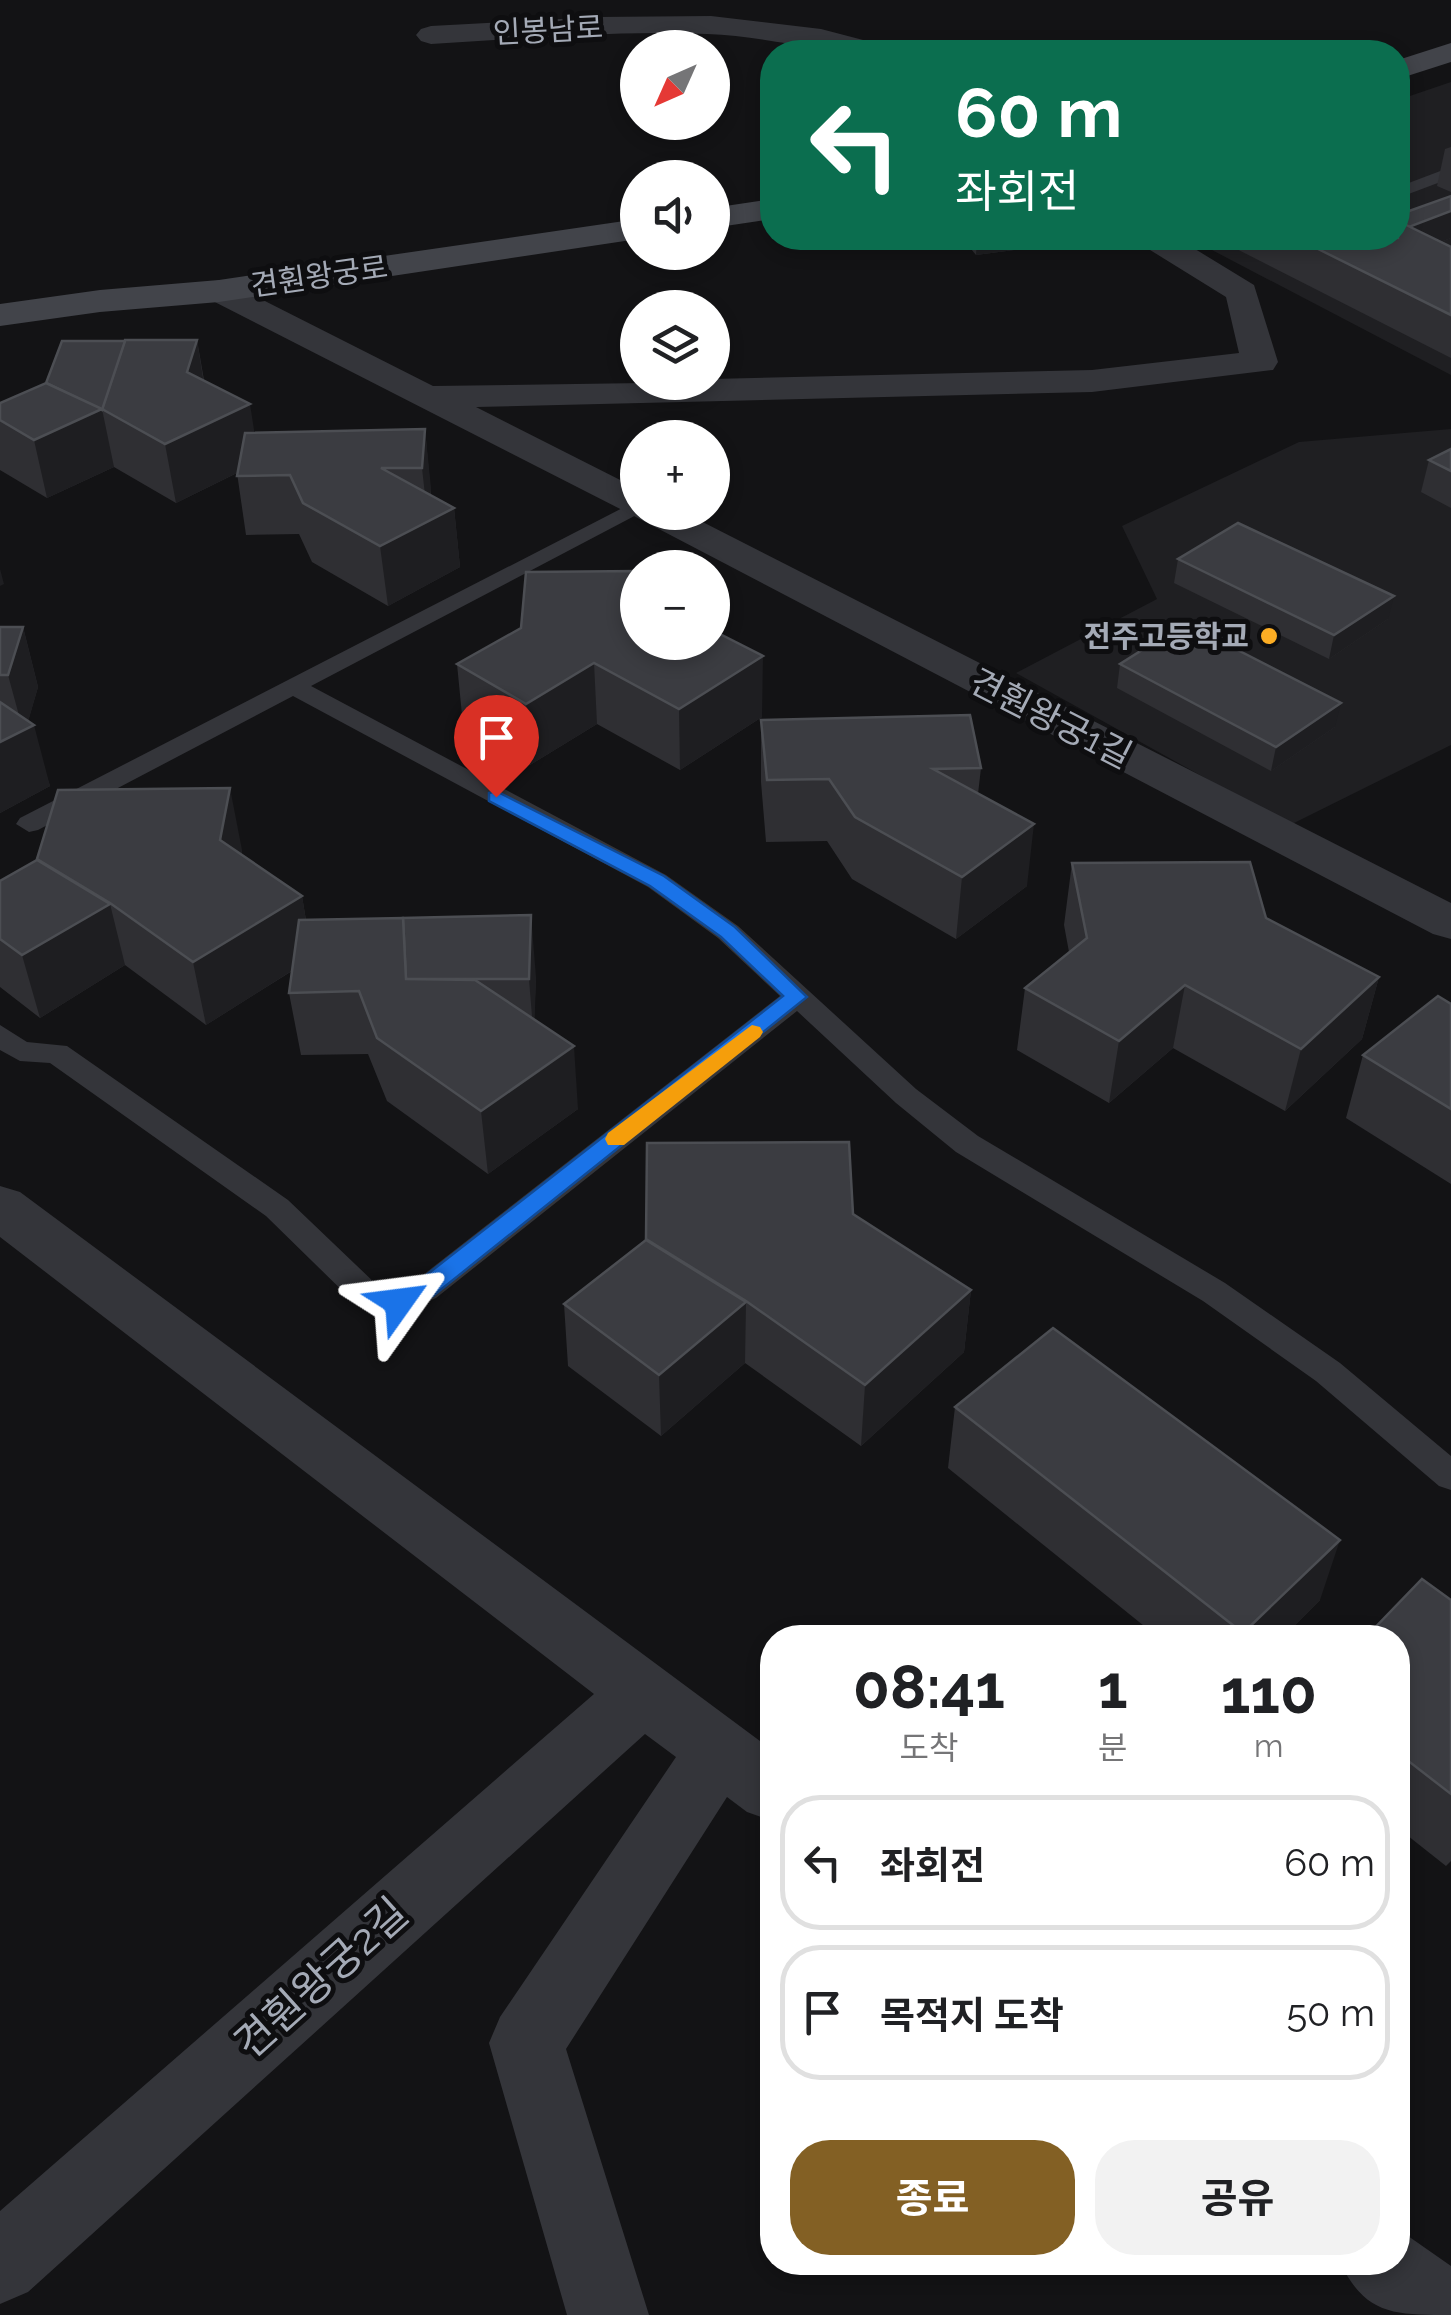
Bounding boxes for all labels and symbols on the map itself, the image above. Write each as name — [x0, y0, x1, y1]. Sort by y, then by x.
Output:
street label: 인봉남로 — [492, 10, 604, 50]
north arrow — [620, 30, 730, 140]
street label: 견훤왕궁로 — [248, 249, 390, 303]
place label: 전주고등학교 — [1083, 619, 1249, 654]
marker: 전주고등학교 — [1258, 625, 1280, 647]
street label: 견훤왕궁1길 — [963, 660, 1139, 776]
pin — [454, 695, 539, 798]
position arrow — [347, 1250, 451, 1354]
street label: 견훤왕궁2길 — [225, 1888, 417, 2068]

